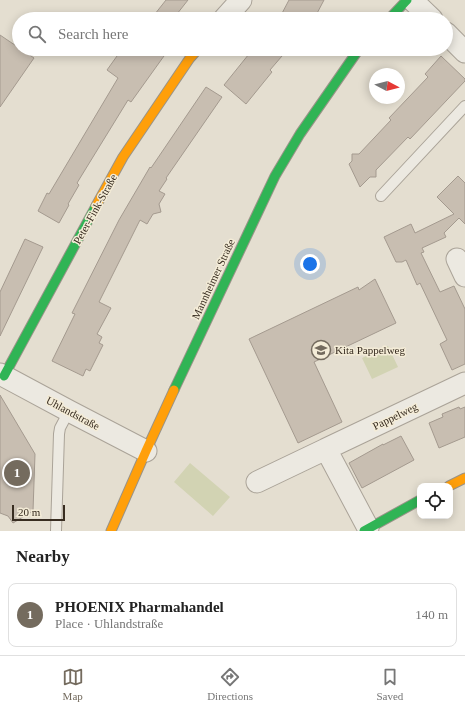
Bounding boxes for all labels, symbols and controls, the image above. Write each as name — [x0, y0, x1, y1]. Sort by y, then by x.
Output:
search box — [12, 12, 453, 56]
icon: search — [26, 23, 48, 45]
text: Search here — [58, 26, 128, 42]
north arrow — [369, 68, 405, 104]
street label: Peter-Fink-Straße — [71, 172, 119, 246]
street label: Mannheimer Straße — [189, 237, 237, 321]
your location — [300, 254, 320, 274]
school or university icon: Kita Pappelweg — [310, 339, 332, 361]
place label: Kita Pappelweg — [335, 344, 405, 356]
street label: Uhlandstraße — [44, 394, 102, 432]
street label: Pappelweg — [371, 400, 420, 432]
pin: 1 — [4, 458, 30, 488]
map controls — [417, 483, 453, 519]
button: locate — [417, 483, 453, 519]
scale bar — [12, 503, 65, 522]
text: 20 m — [18, 506, 40, 518]
text: Nearby — [16, 547, 70, 566]
text: PHOENIX Pharmahandel — [55, 599, 224, 615]
text: 1 — [27, 607, 33, 622]
text: 140 m — [415, 607, 448, 622]
text: Place · Uhlandstraße — [55, 616, 163, 631]
tab: Map — [62, 666, 84, 702]
tab: Directions — [207, 666, 253, 702]
tab: Saved — [376, 666, 403, 702]

